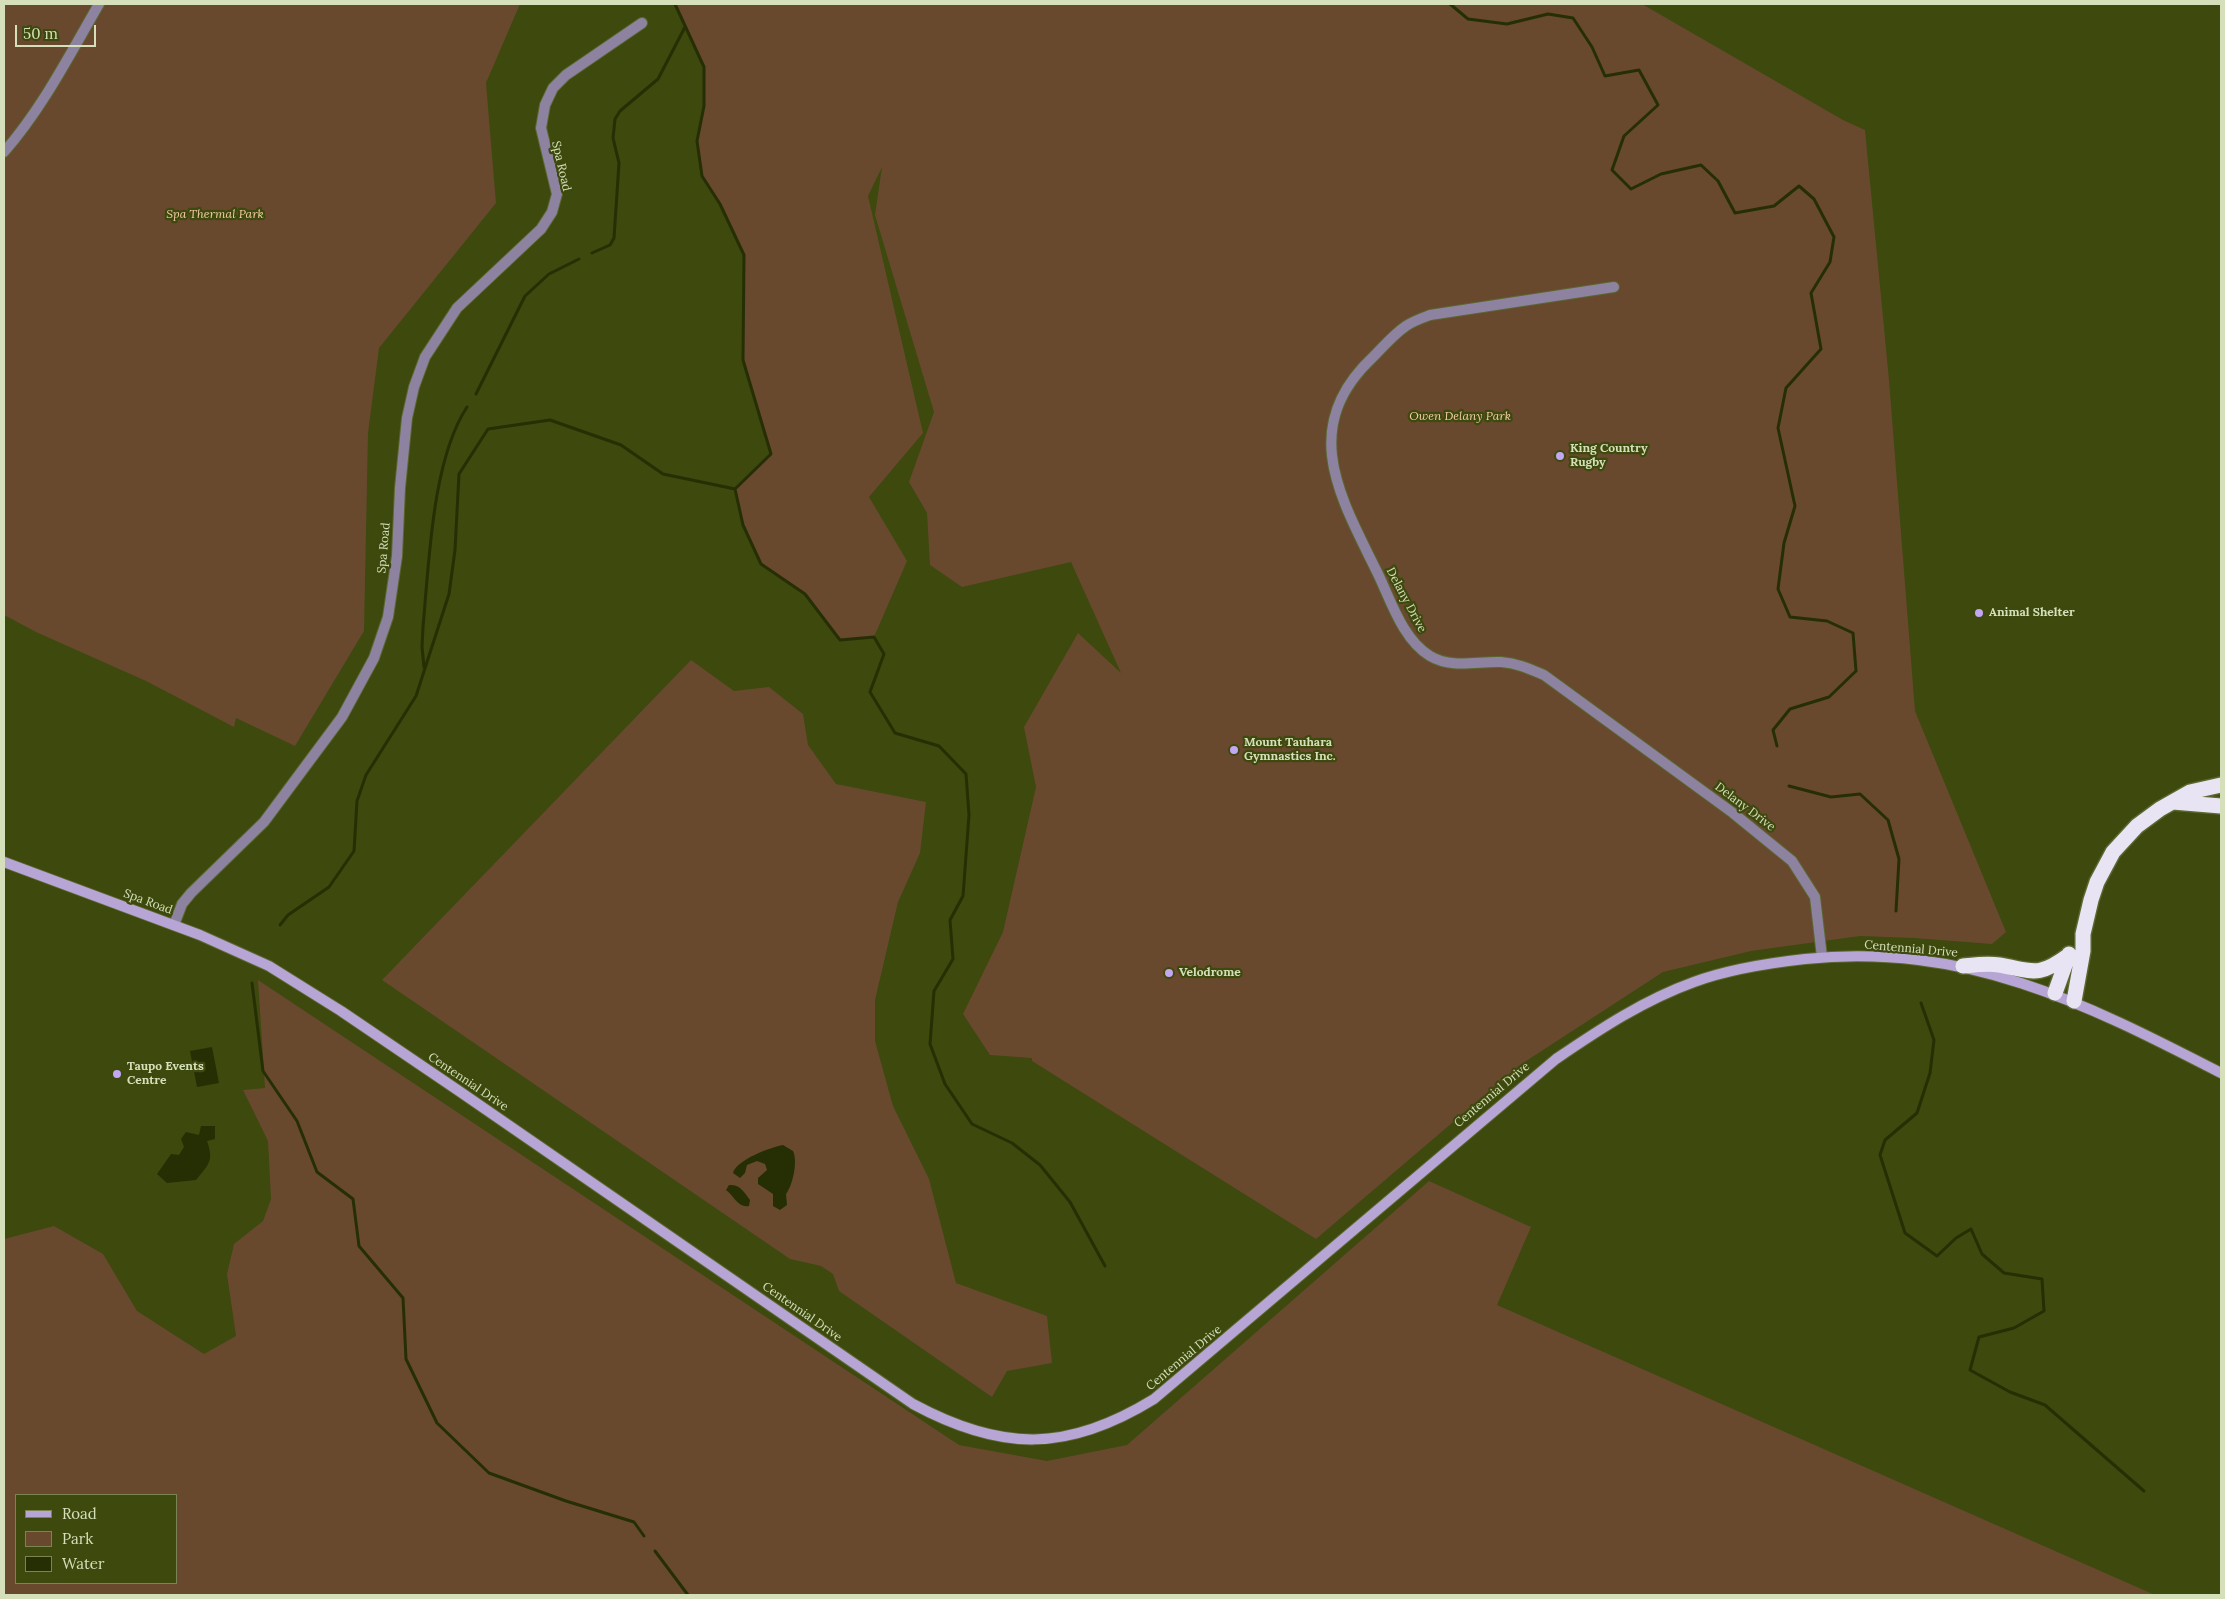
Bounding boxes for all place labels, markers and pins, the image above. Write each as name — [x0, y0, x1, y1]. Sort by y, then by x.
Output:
place label: King Country Rugby — [1570, 442, 1647, 470]
marker: King Country Rugby — [1554, 450, 1566, 462]
place label: Animal Shelter — [1989, 606, 2075, 620]
marker: Animal Shelter — [1973, 607, 1985, 619]
place label: Mount Tauhara Gymnastics Inc. — [1244, 736, 1336, 764]
marker: Mount Tauhara Gymnastics Inc. — [1228, 744, 1240, 756]
place label: Velodrome — [1179, 966, 1241, 980]
marker: Velodrome — [1163, 967, 1175, 979]
place label: Taupo Events Centre — [127, 1060, 204, 1088]
marker: Taupo Events Centre — [111, 1068, 123, 1080]

